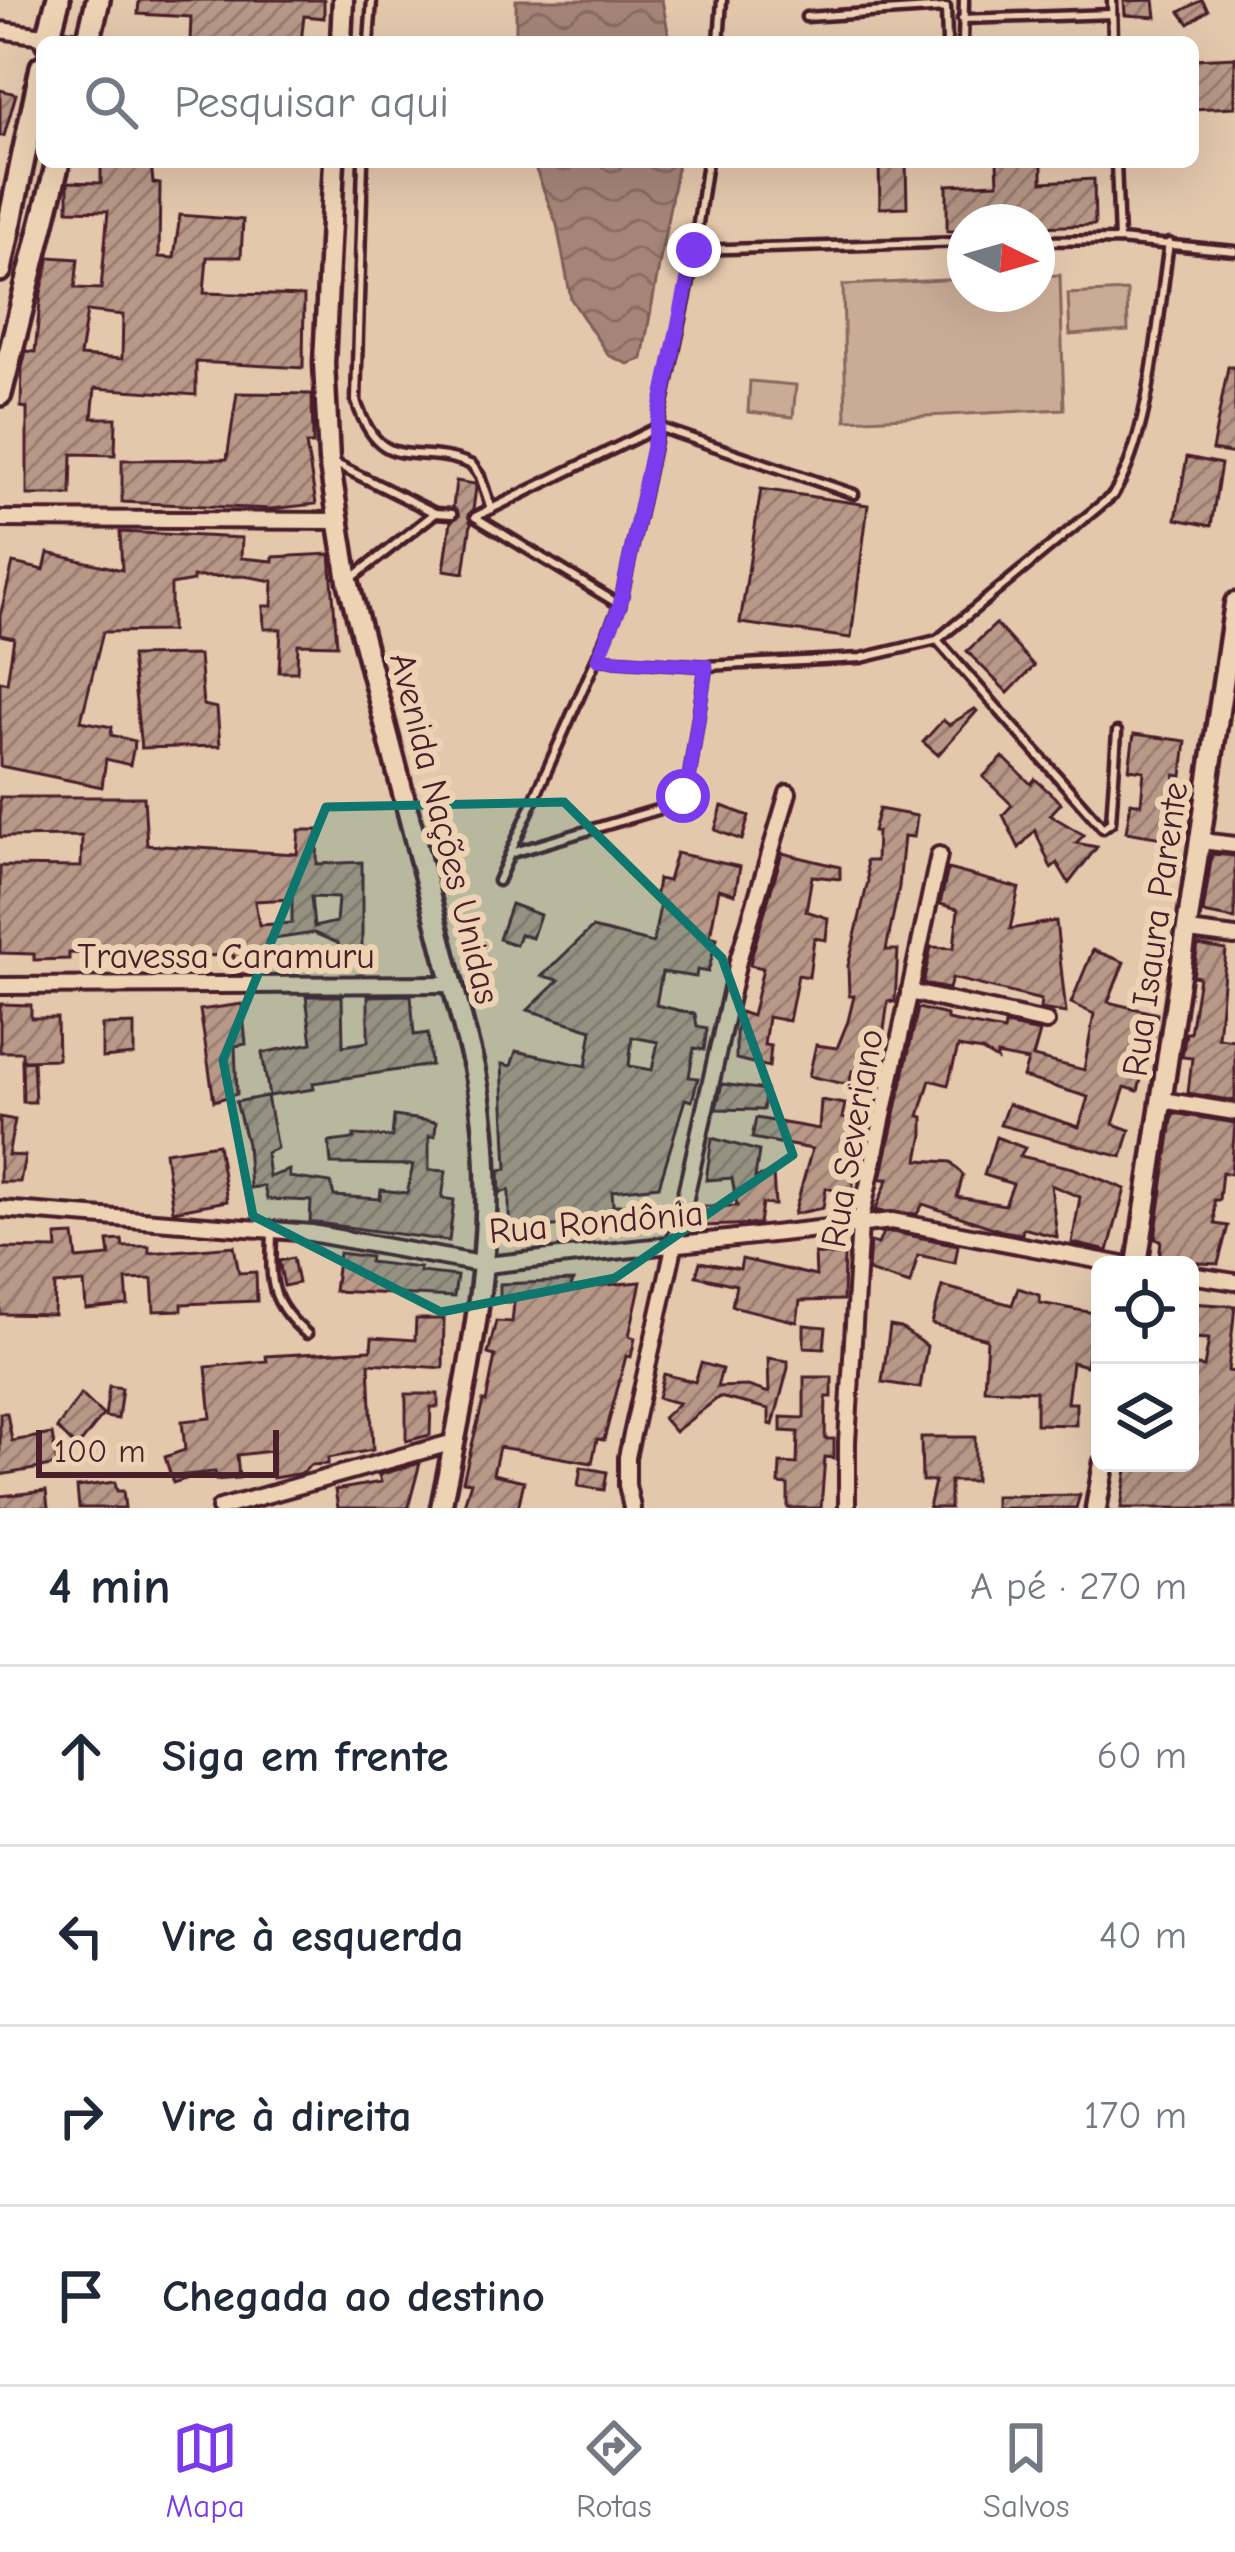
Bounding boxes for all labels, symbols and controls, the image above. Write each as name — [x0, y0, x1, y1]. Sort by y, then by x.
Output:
search box — [36, 36, 1199, 168]
icon: search — [78, 69, 144, 135]
text: Pesquisar aqui — [174, 76, 449, 128]
north arrow — [947, 204, 1055, 312]
route end — [667, 223, 721, 277]
street label: Avenida Nações Unidas — [381, 649, 508, 1008]
route start — [656, 769, 710, 823]
street label: Rua Isaura Parente — [1115, 779, 1196, 1079]
street label: Travessa Caramuru — [77, 936, 375, 977]
street label: Rua Severiano — [813, 1026, 892, 1251]
street label: Rua Rondônia — [487, 1193, 705, 1252]
map controls — [1091, 1256, 1199, 1472]
button: locate — [1091, 1256, 1199, 1364]
button: layers — [1091, 1364, 1199, 1472]
scale bar — [36, 1424, 279, 1477]
text: 100 m — [54, 1432, 146, 1470]
text: 4 min — [48, 1557, 171, 1616]
text: A pé · 270 m — [970, 1564, 1187, 1609]
icon: ahead — [48, 1723, 114, 1789]
text: Siga em frente — [162, 1730, 449, 1782]
text: 60 m — [1097, 1733, 1187, 1778]
icon: left — [48, 1903, 114, 1969]
text: Vire à esquerda — [162, 1910, 464, 1962]
text: 40 m — [1099, 1913, 1187, 1958]
icon: right — [48, 2083, 114, 2149]
text: Vire à direita — [162, 2090, 412, 2142]
text: 170 m — [1084, 2093, 1187, 2138]
icon: arrive — [48, 2263, 114, 2329]
text: Chegada ao destino — [162, 2270, 545, 2322]
tab: Mapa — [166, 2415, 245, 2525]
tab: Rotas — [576, 2415, 652, 2525]
tab: Salvos — [983, 2415, 1069, 2525]

